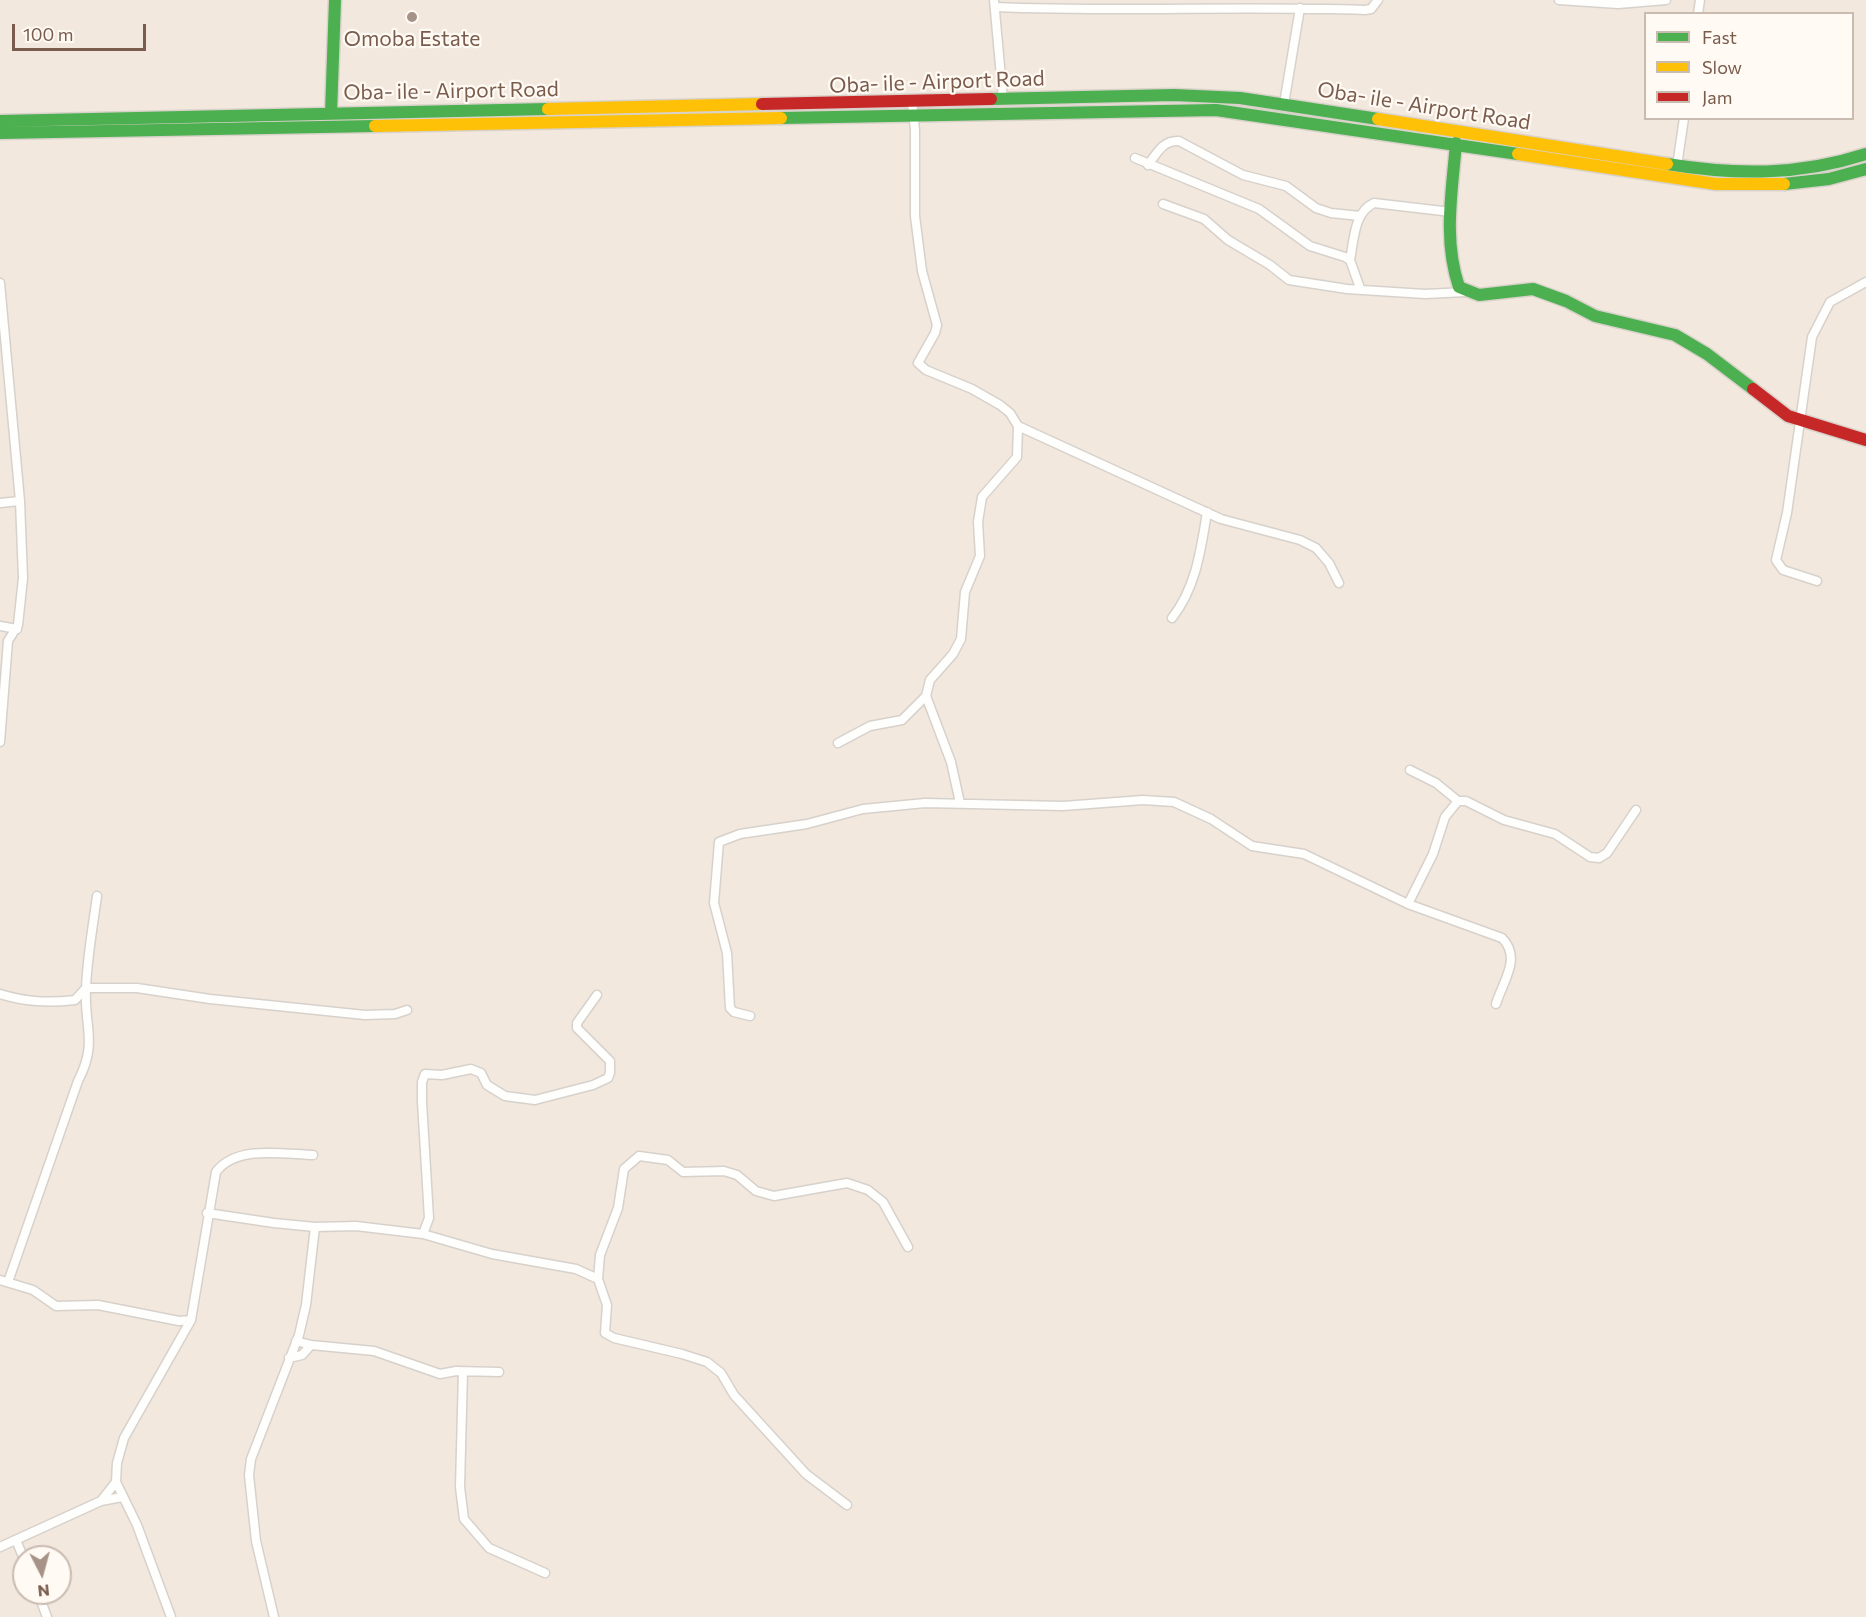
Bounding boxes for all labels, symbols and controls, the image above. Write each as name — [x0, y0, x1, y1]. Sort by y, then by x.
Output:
marker: Omoba Estate — [405, 10, 419, 24]
scale bar — [15, 12, 148, 50]
legend — [1644, 12, 1854, 120]
text: 100 m — [23, 23, 73, 45]
place label: Omoba Estate — [344, 26, 480, 52]
text: Fast — [1702, 26, 1737, 48]
text: Slow — [1702, 56, 1742, 78]
street label: Oba- ile - Airport Road — [829, 66, 1045, 98]
street label: Oba- ile - Airport Road — [343, 77, 559, 105]
street label: Oba- ile - Airport Road — [1316, 77, 1532, 135]
text: Jam — [1702, 86, 1732, 108]
north arrow — [12, 1545, 72, 1605]
text: N — [37, 1581, 51, 1601]

